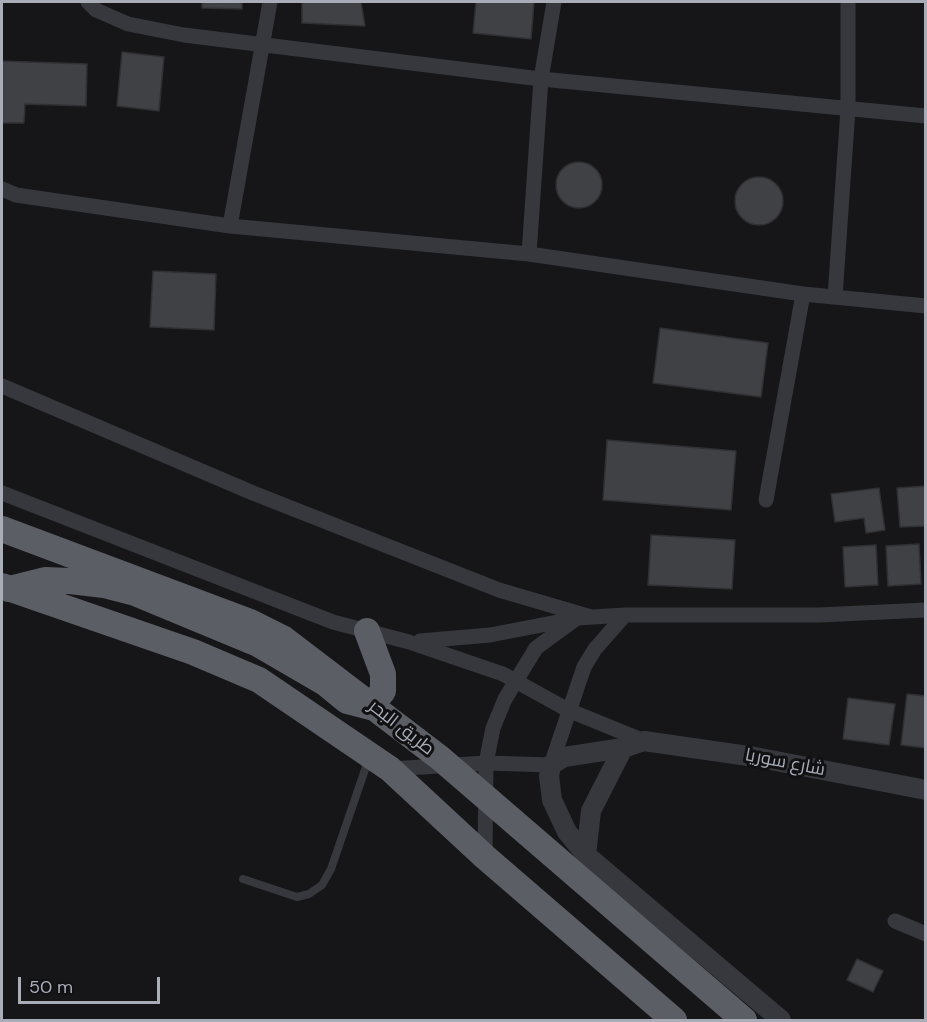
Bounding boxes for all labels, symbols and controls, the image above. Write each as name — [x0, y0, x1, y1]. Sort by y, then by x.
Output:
street label: طريق البحر — [364, 696, 438, 760]
street label: شارع سوريا — [743, 745, 827, 781]
scale bar — [21, 965, 164, 1003]
text: 50 m — [29, 975, 73, 999]

